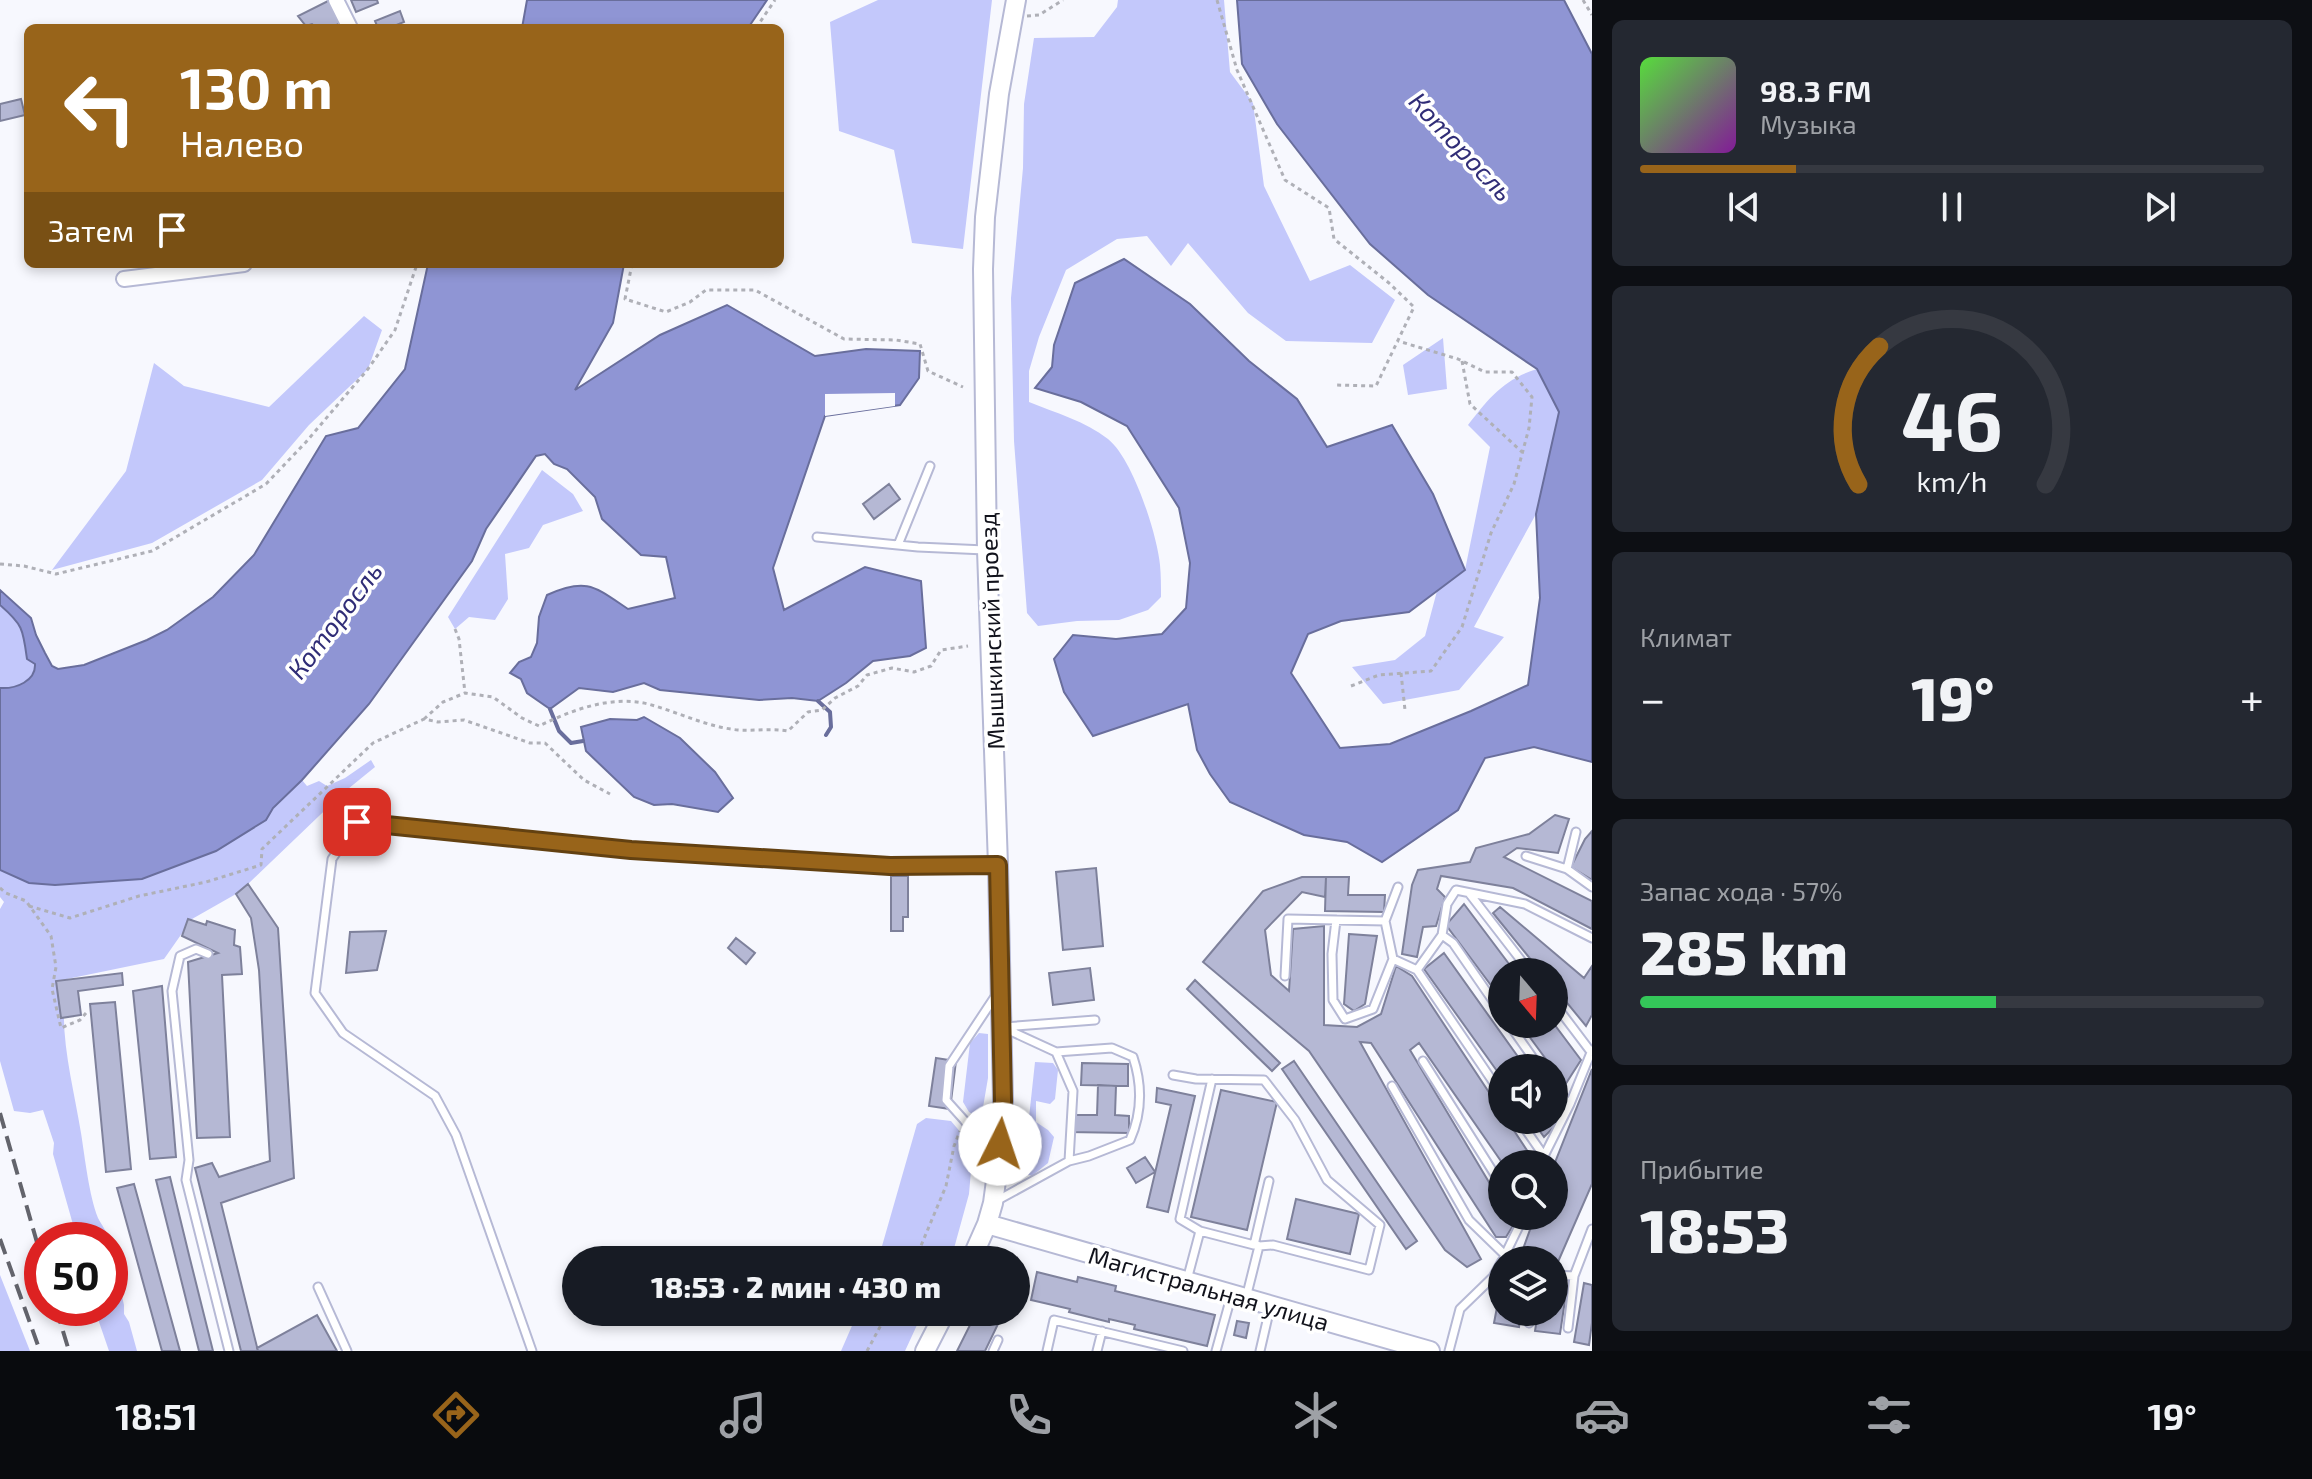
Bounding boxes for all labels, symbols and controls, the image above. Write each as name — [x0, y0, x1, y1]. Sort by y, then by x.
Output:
text: 130 m — [180, 53, 333, 120]
icon: left — [48, 56, 152, 160]
text: 98.3 FM — [1760, 72, 1871, 108]
water label: Которосль — [1404, 85, 1520, 207]
text: Музыка — [1760, 108, 1857, 139]
text: Налево — [180, 121, 304, 164]
icon: previous — [1722, 185, 1766, 229]
icon: pause — [1930, 185, 1974, 229]
icon: next — [2138, 185, 2182, 229]
icon: arrive — [150, 208, 194, 252]
text: Затем — [48, 212, 134, 248]
text: 46 — [1901, 368, 2003, 468]
text: km/h — [1917, 463, 1987, 498]
street label: Мышкинский проезд — [972, 512, 1010, 750]
water label: Которосль — [280, 556, 388, 684]
text: Климат — [1640, 621, 1732, 652]
text: 19° — [1911, 661, 1994, 733]
text: − — [1640, 671, 1666, 724]
text: + — [2240, 671, 2264, 724]
pin — [323, 788, 391, 856]
icon: arrive — [335, 800, 379, 844]
text: Запас хода · 57% — [1640, 875, 1842, 906]
text: 285 km — [1640, 915, 1848, 987]
north arrow — [1488, 958, 1568, 1038]
map controls — [1488, 958, 1568, 1326]
button: sound — [1488, 1054, 1568, 1134]
position arrow — [958, 1102, 1042, 1186]
button: search — [1488, 1150, 1568, 1230]
text: Прибытие — [1640, 1153, 1764, 1184]
text: 18:53 — [1640, 1193, 1789, 1265]
speed limit sign: 50 — [24, 1222, 128, 1326]
street label: Магистральная улица — [1085, 1240, 1333, 1337]
button: layers — [1488, 1246, 1568, 1326]
text: 18:53 · 2 мин · 430 m — [651, 1268, 941, 1304]
icon: directions — [428, 1387, 484, 1443]
icon: music — [715, 1387, 771, 1443]
icon: phone — [1001, 1387, 1057, 1443]
icon: climate — [1288, 1387, 1344, 1443]
icon: car — [1574, 1387, 1630, 1443]
icon: filters — [1861, 1387, 1917, 1443]
text: 18:51 — [115, 1394, 198, 1437]
text: 19° — [2148, 1394, 2197, 1437]

